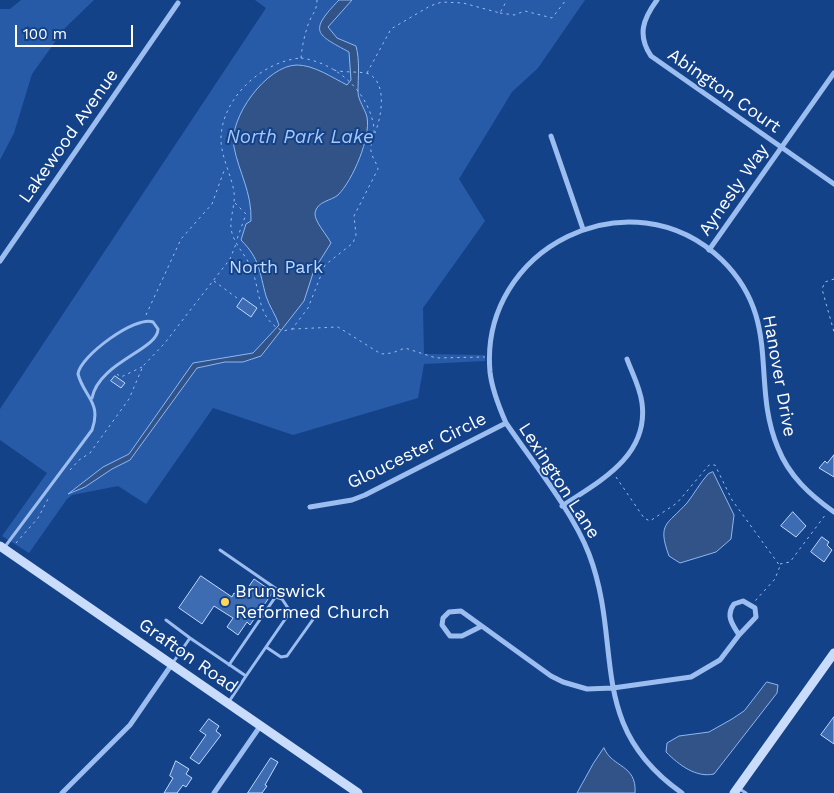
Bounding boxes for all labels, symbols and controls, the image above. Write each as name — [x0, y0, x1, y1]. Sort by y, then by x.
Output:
scale bar — [18, 15, 135, 47]
text: 100 m — [23, 25, 67, 43]
street label: Abington Court — [663, 44, 785, 138]
street label: Lakewood Avenue — [15, 65, 123, 207]
water label: North Park Lake — [226, 126, 374, 148]
street label: Aynesly Way — [694, 140, 774, 240]
park label: North Park — [229, 257, 323, 279]
street label: Hanover Drive — [758, 313, 800, 439]
street label: Gloucester Circle — [344, 408, 490, 494]
street label: Lexington Lane — [514, 419, 604, 543]
place label: Brunswick Reformed Church — [235, 581, 390, 624]
marker: Brunswick Reformed Church — [219, 596, 231, 608]
street label: Grafton Road — [134, 614, 242, 698]

